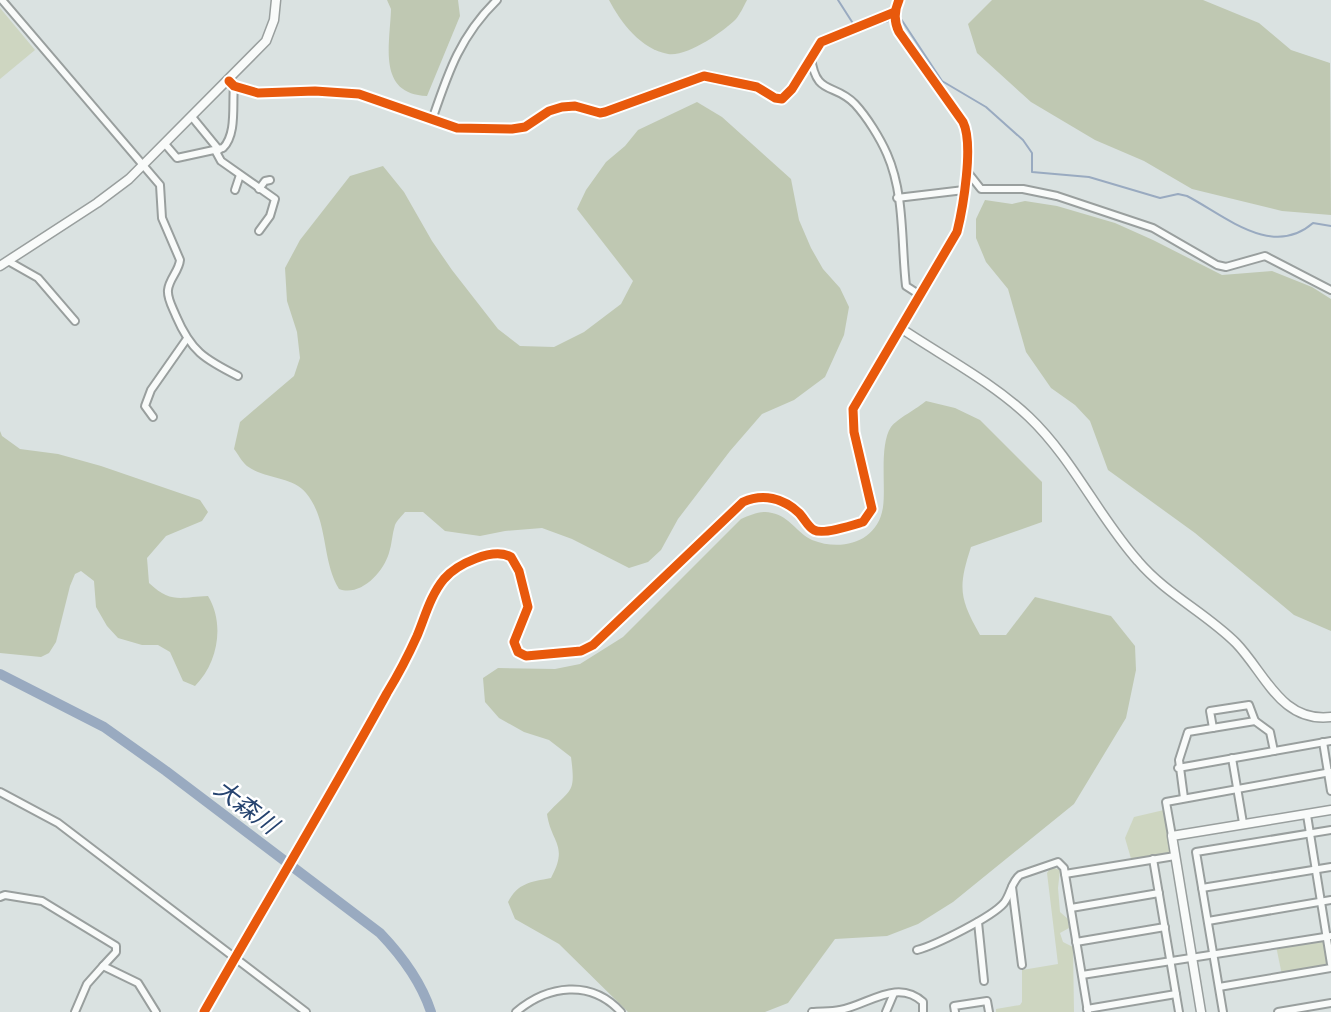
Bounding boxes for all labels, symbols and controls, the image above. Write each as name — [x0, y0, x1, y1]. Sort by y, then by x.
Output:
water label: 大森川 — [208, 772, 287, 843]

